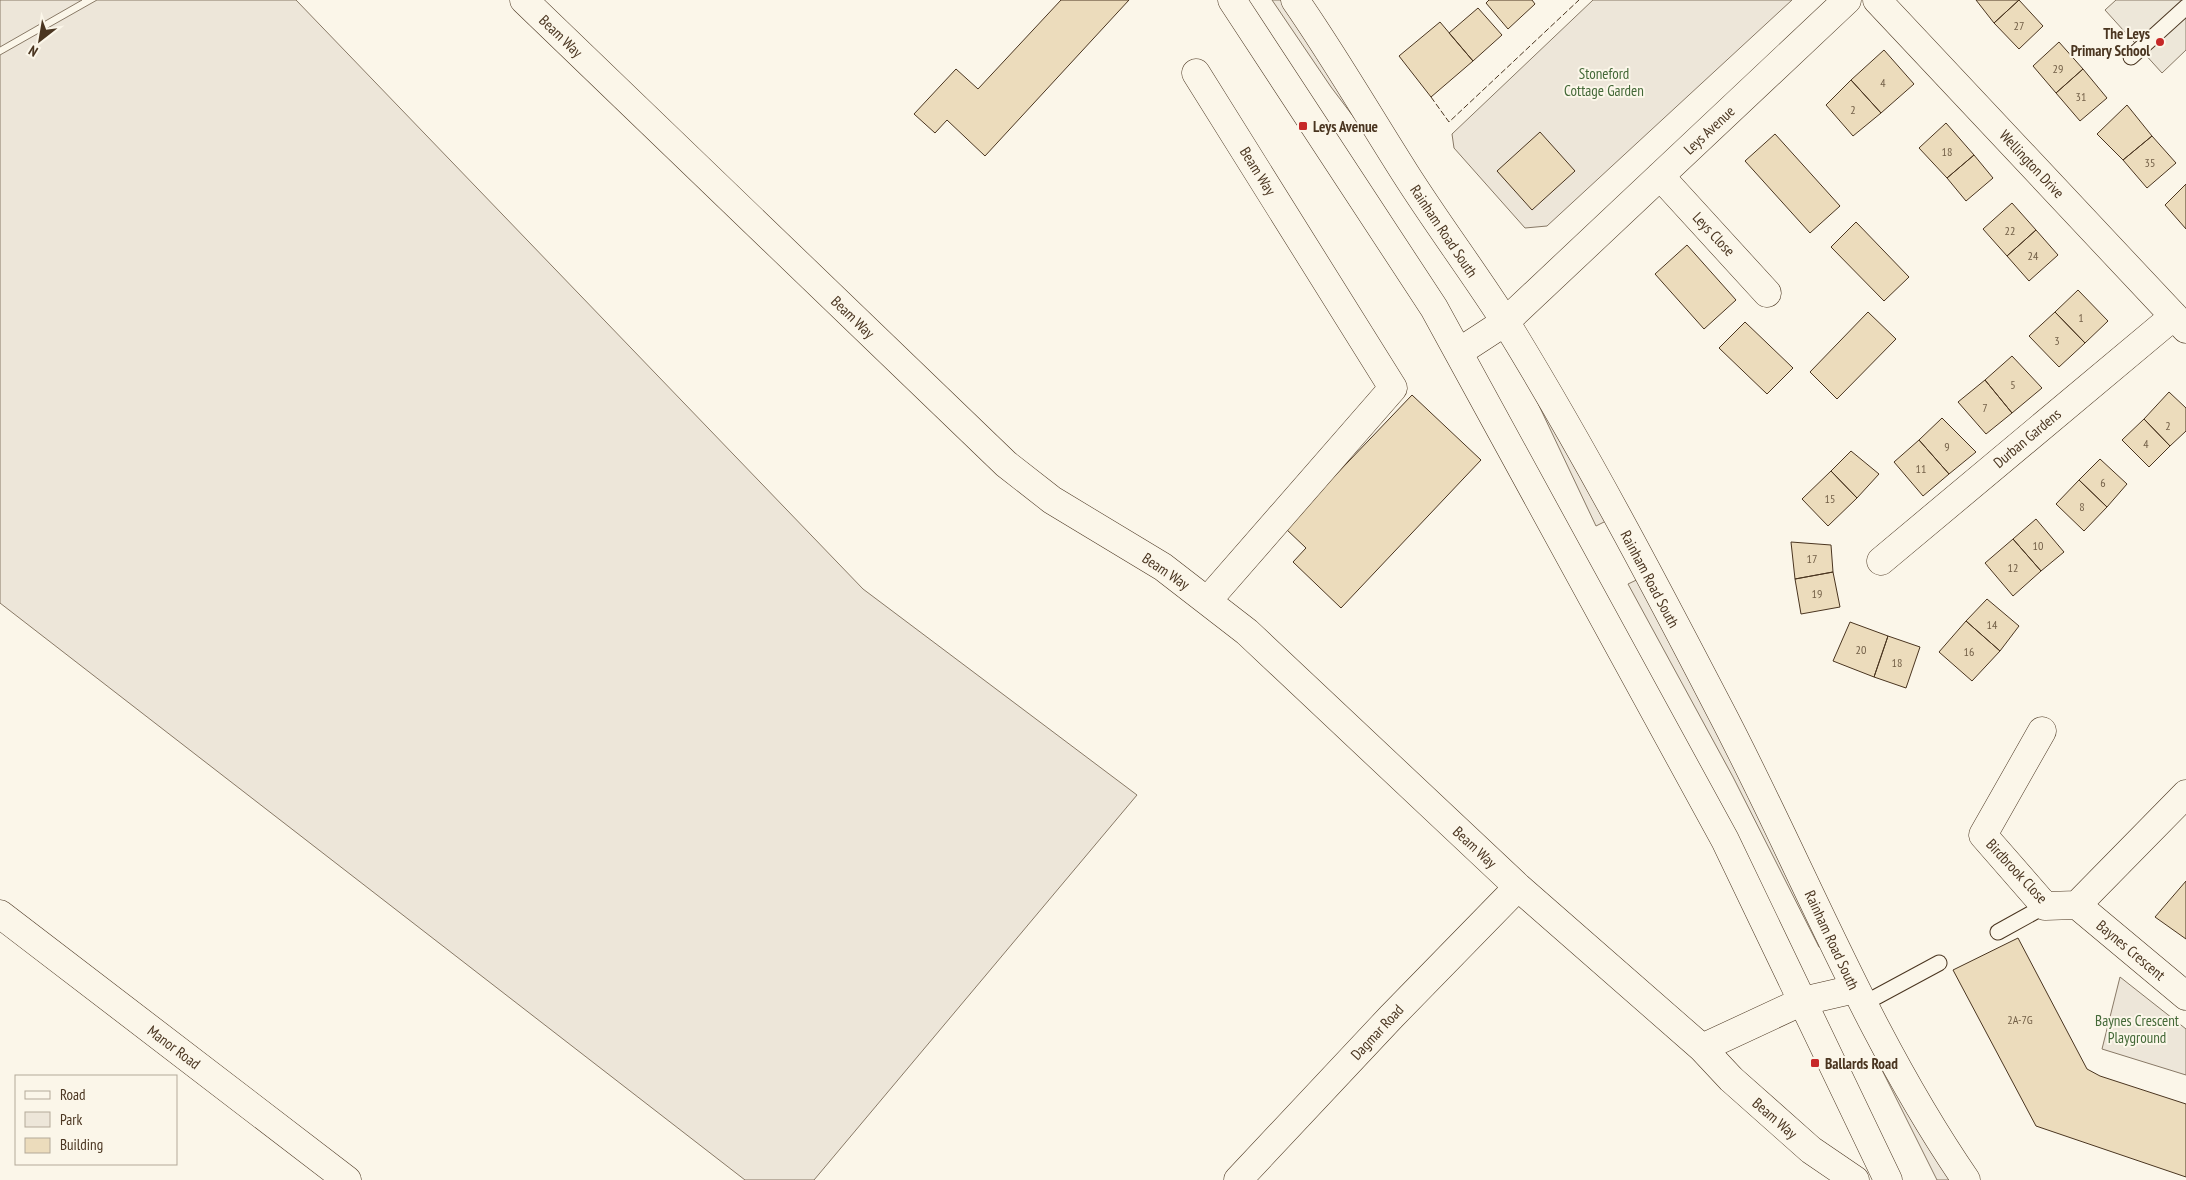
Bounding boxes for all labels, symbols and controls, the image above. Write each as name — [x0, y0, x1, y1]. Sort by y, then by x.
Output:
street label: Beam Way — [535, 11, 587, 62]
north arrow — [15, 15, 65, 65]
house number: 27 — [2014, 18, 2024, 33]
place label: The Leys Primary School — [2071, 24, 2150, 60]
marker: The Leys Primary School — [2154, 36, 2166, 48]
text: N — [25, 41, 41, 61]
house number: 29 — [2053, 61, 2063, 76]
park label: Stoneford Cottage Garden — [1564, 64, 1644, 100]
house number: 4 — [1880, 75, 1886, 90]
house number: 31 — [2076, 89, 2086, 104]
street label: Leys Avenue — [1680, 102, 1738, 158]
house number: 2 — [1850, 102, 1856, 117]
place label: Leys Avenue — [1313, 117, 1378, 136]
marker: Leys Avenue — [1297, 120, 1309, 132]
street label: Wellington Drive — [1996, 126, 2068, 202]
street label: Beam Way — [1236, 143, 1280, 199]
house number: 18 — [1942, 144, 1952, 159]
house number: 35 — [2145, 155, 2155, 170]
street label: Rainham Road South — [1406, 181, 1482, 281]
street label: Leys Close — [1689, 208, 1739, 260]
house number: 22 — [2005, 223, 2015, 238]
house number: 24 — [2028, 248, 2039, 263]
street label: Beam Way — [827, 292, 879, 343]
house number: 1 — [2078, 310, 2084, 325]
house number: 3 — [2054, 333, 2060, 348]
house number: 5 — [2010, 377, 2016, 392]
house number: 7 — [1982, 400, 1988, 415]
street label: Durban Gardens — [1989, 404, 2065, 472]
house number: 2 — [2165, 418, 2171, 433]
house number: 4 — [2143, 436, 2149, 451]
house number: 9 — [1944, 439, 1950, 454]
house number: 11 — [1916, 461, 1926, 476]
house number: 6 — [2100, 475, 2106, 490]
house number: 15 — [1825, 491, 1835, 506]
house number: 8 — [2079, 499, 2085, 514]
street label: Rainham Road South — [1616, 527, 1684, 631]
house number: 10 — [2033, 538, 2043, 553]
street label: Beam Way — [1139, 548, 1194, 594]
house number: 17 — [1807, 551, 1817, 566]
house number: 12 — [2008, 560, 2018, 575]
house number: 19 — [1812, 586, 1822, 601]
house number: 14 — [1987, 617, 1998, 632]
house number: 20 — [1856, 642, 1866, 657]
house number: 16 — [1964, 644, 1974, 659]
house number: 18 — [1892, 655, 1902, 670]
street label: Beam Way — [1449, 822, 1501, 872]
street label: Birdbrook Close — [1982, 835, 2052, 907]
street label: Rainham Road South — [1801, 887, 1863, 993]
street label: Baynes Crescent — [2093, 916, 2169, 984]
street label: Dagmar Road — [1347, 1000, 1407, 1064]
park label: Baynes Crescent Playground — [2095, 1011, 2179, 1047]
house number: 2A-7G — [2007, 1012, 2033, 1027]
street label: Manor Road — [144, 1021, 204, 1073]
place label: Ballards Road — [1825, 1054, 1898, 1073]
marker: Ballards Road — [1809, 1057, 1821, 1069]
legend — [15, 1075, 178, 1165]
text: Road — [60, 1085, 86, 1104]
street label: Beam Way — [1749, 1093, 1802, 1143]
text: Park — [60, 1110, 82, 1129]
text: Building — [60, 1135, 103, 1154]

